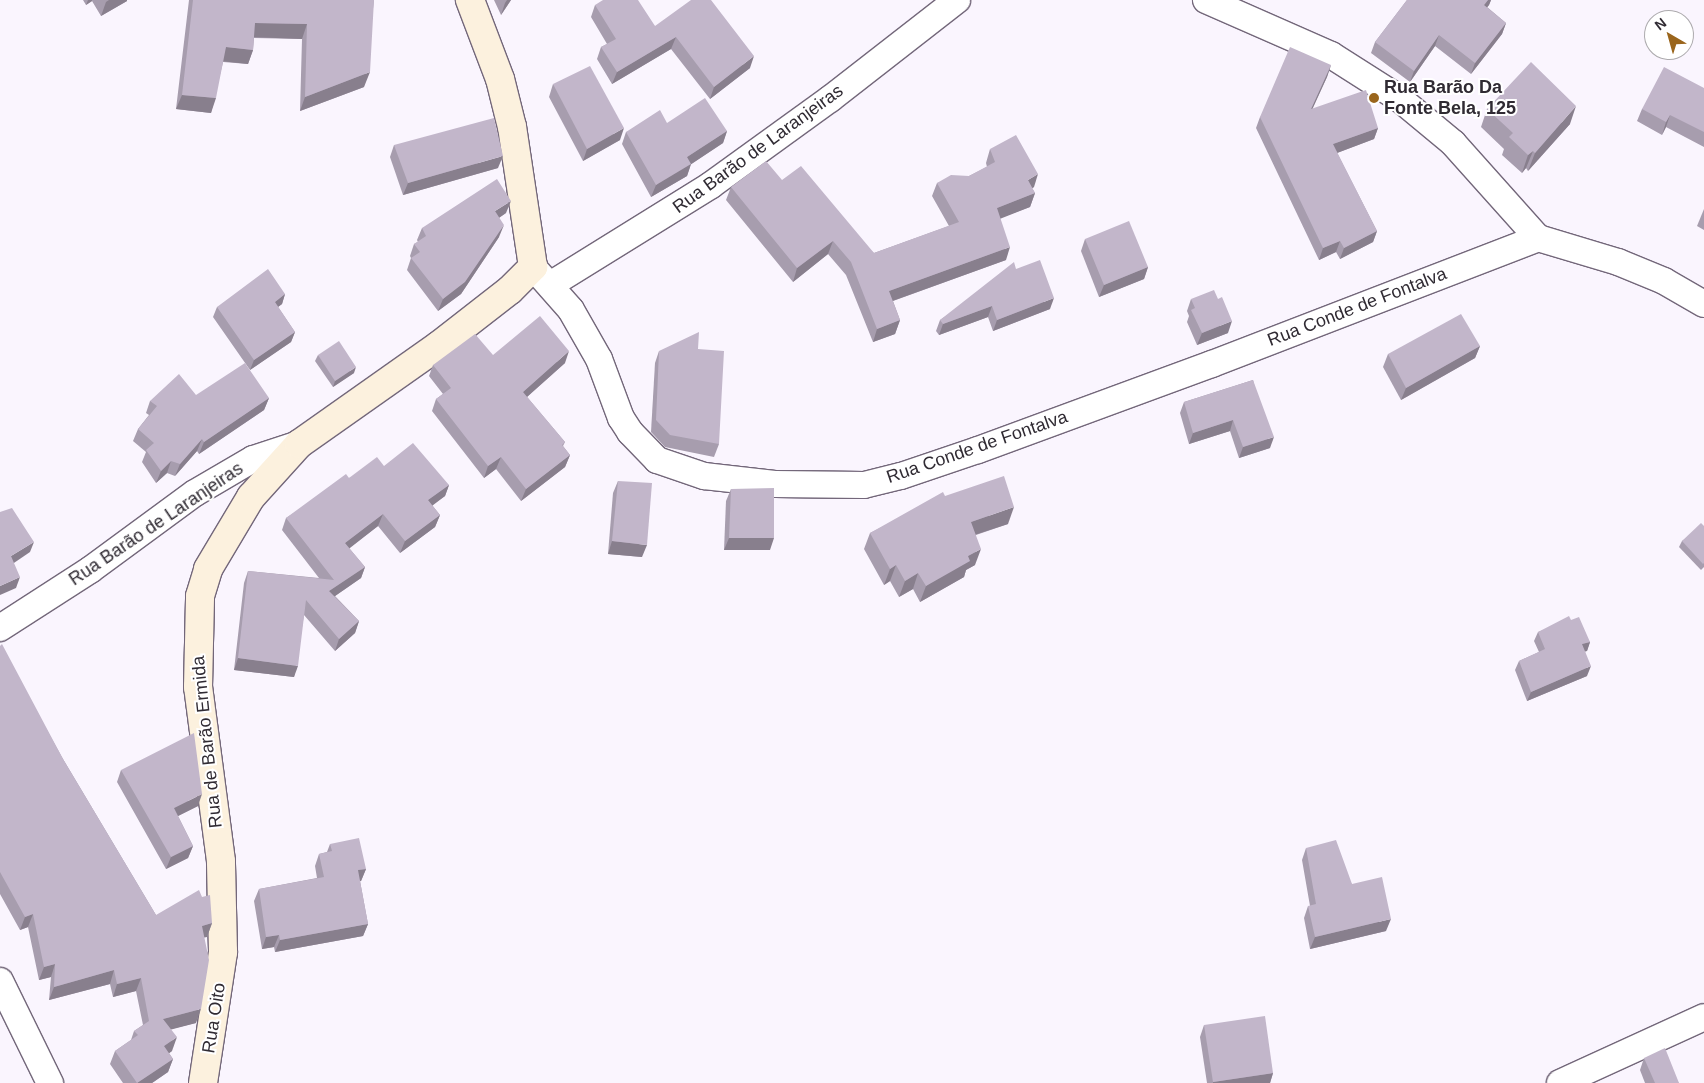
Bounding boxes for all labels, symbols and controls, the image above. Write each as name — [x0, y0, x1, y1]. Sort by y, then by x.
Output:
north arrow — [1644, 10, 1694, 60]
text: N — [1651, 15, 1669, 33]
place label: Rua Barão Da Fonte Bela, 125 — [1384, 77, 1516, 120]
street label: Rua Barão de Laranjeiras — [669, 80, 847, 218]
marker: Rua Barão Da Fonte Bela, 125 — [1368, 92, 1380, 104]
street label: Rua Conde de Fontalva — [1264, 263, 1450, 351]
street label: Rua Conde de Fontalva — [884, 406, 1070, 488]
street label: Rua Barão de Laranjeiras — [65, 458, 247, 590]
street label: Rua de Barão Ermida — [187, 655, 227, 829]
street label: Rua Oito — [198, 981, 230, 1055]

